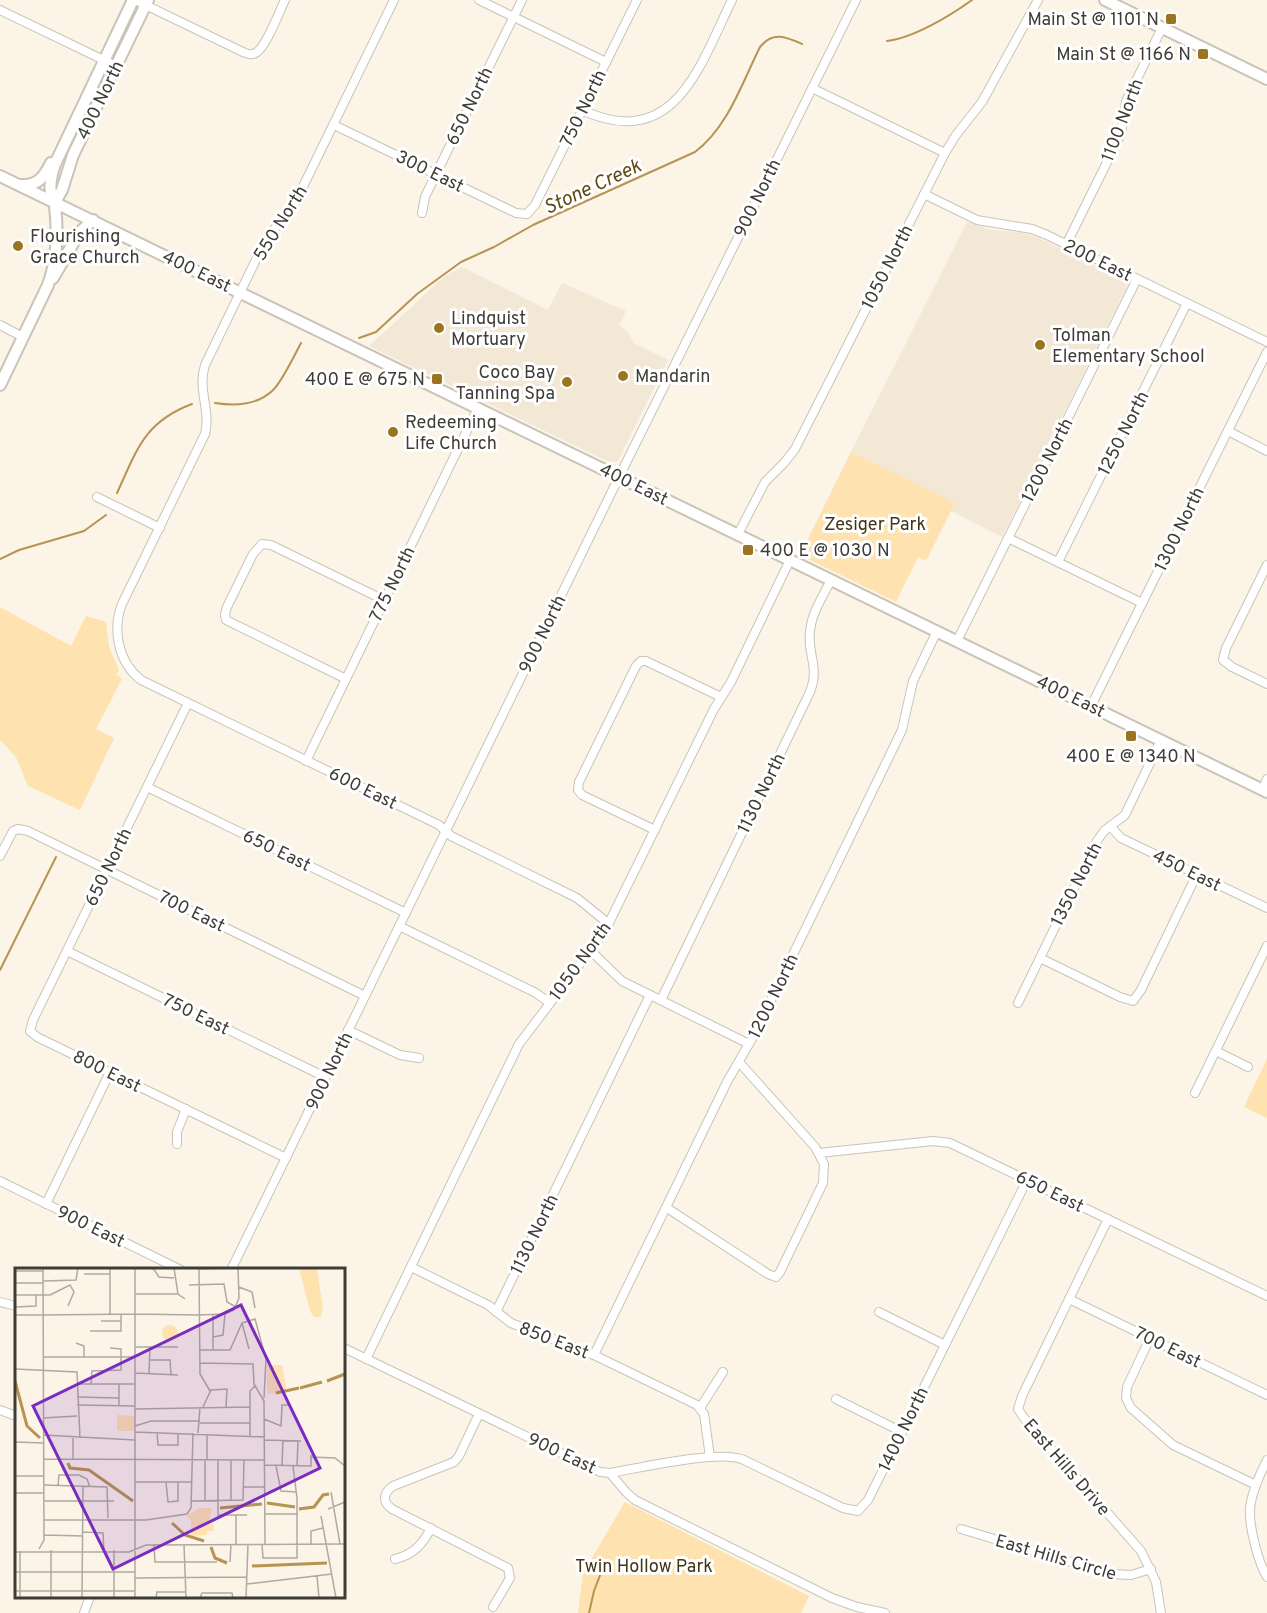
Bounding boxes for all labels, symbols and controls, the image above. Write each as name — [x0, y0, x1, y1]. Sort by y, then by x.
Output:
place label: Main St @ 1101 N — [1028, 9, 1159, 32]
marker: Main St @ 1101 N — [1164, 12, 1178, 26]
place label: Main St @ 1166 N — [1056, 44, 1191, 67]
marker: Main St @ 1166 N — [1196, 47, 1210, 61]
street label: 400 North — [72, 57, 130, 144]
street label: 650 North — [442, 64, 499, 150]
street label: 750 North — [556, 66, 613, 151]
street label: 1100 North — [1097, 76, 1150, 165]
street label: 300 East — [391, 146, 467, 199]
water label: Stone Creek — [540, 153, 647, 222]
street label: 900 North — [730, 156, 787, 242]
street label: 550 North — [249, 182, 313, 266]
street label: 1050 North — [857, 222, 919, 314]
place label: Flourishing Grace Church — [30, 226, 140, 270]
street label: 200 East — [1059, 235, 1135, 288]
marker: Flourishing Grace Church — [11, 239, 25, 253]
street label: 400 East — [158, 246, 234, 299]
place label: Lindquist Mortuary — [451, 308, 526, 352]
marker: Lindquist Mortuary — [432, 321, 446, 335]
place label: Tolman Elementary School — [1052, 325, 1205, 369]
marker: Tolman Elementary School — [1033, 338, 1047, 352]
place label: Coco Bay Tanning Spa — [455, 362, 555, 406]
place label: Mandarin — [635, 366, 710, 389]
place label: 400 E @ 675 N — [305, 369, 425, 392]
marker: Mandarin — [616, 369, 630, 383]
marker: 400 E @ 675 N — [430, 372, 444, 386]
marker: Coco Bay Tanning Spa — [560, 375, 574, 389]
street label: 1250 North — [1093, 388, 1155, 480]
place label: Redeeming Life Church — [405, 412, 497, 456]
street label: 1200 North — [1017, 415, 1079, 507]
marker: Redeeming Life Church — [386, 425, 400, 439]
street label: 400 East — [595, 459, 671, 512]
street label: 1300 North — [1150, 484, 1211, 576]
park label: Zesiger Park — [824, 514, 926, 537]
place label: 400 E @ 1030 N — [760, 540, 890, 563]
street label: 775 North — [365, 543, 422, 626]
marker: 400 E @ 1030 N — [741, 543, 755, 557]
street label: 900 North — [515, 592, 572, 678]
street label: 400 East — [1032, 671, 1108, 724]
marker: 400 E @ 1340 N — [1124, 729, 1138, 743]
place label: 400 E @ 1340 N — [1066, 746, 1196, 769]
street label: 1130 North — [733, 750, 792, 838]
street label: 600 East — [324, 763, 400, 816]
street label: 650 North — [81, 825, 138, 911]
street label: 650 East — [239, 825, 314, 878]
street label: 1350 North — [1046, 839, 1108, 930]
street label: 450 East — [1148, 845, 1224, 898]
street label: 700 East — [154, 886, 228, 938]
street label: 1050 North — [545, 918, 617, 1006]
street label: 1200 North — [744, 950, 805, 1043]
street label: 750 East — [158, 989, 233, 1041]
street label: 900 North — [302, 1029, 359, 1115]
street label: 800 East — [68, 1046, 144, 1099]
street label: 650 East — [1012, 1166, 1087, 1219]
street label: 1130 North — [506, 1191, 565, 1279]
street label: 900 East — [52, 1201, 128, 1254]
inset map — [15, 1268, 345, 1598]
street label: 850 East — [515, 1318, 592, 1365]
street label: 700 East — [1130, 1322, 1204, 1374]
street label: 1400 North — [874, 1384, 935, 1476]
street label: East Hills Drive — [1017, 1415, 1114, 1521]
street label: 900 East — [523, 1429, 599, 1480]
street label: East Hills Circle — [992, 1530, 1119, 1587]
park label: Twin Hollow Park — [575, 1556, 713, 1579]

